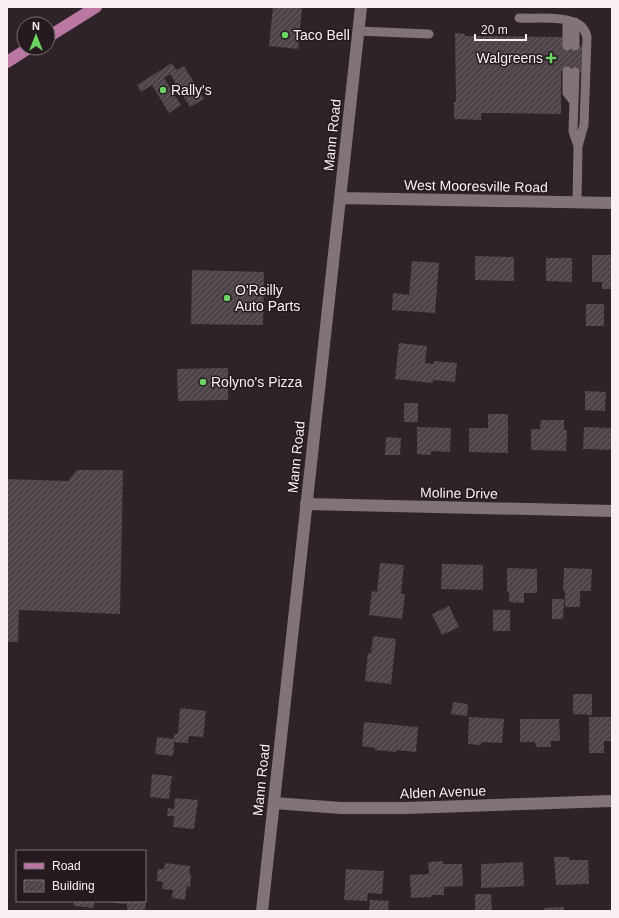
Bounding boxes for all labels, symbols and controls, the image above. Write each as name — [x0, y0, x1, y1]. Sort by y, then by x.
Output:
north arrow — [16, 16, 56, 56]
scale bar — [475, 16, 526, 42]
text: N — [32, 20, 40, 32]
text: 20 m — [481, 23, 508, 37]
place label: Taco Bell — [293, 27, 350, 43]
marker: Taco Bell — [280, 30, 290, 40]
place label: Walgreens — [477, 50, 543, 66]
marker: Walgreens — [546, 53, 556, 63]
place label: Rally's — [171, 82, 212, 98]
marker: Rally's — [158, 85, 168, 95]
street label: Mann Road — [320, 98, 344, 172]
street label: West Mooresville Road — [404, 177, 548, 195]
place label: O'Reilly Auto Parts — [235, 282, 300, 314]
marker: O'Reilly Auto Parts — [222, 293, 232, 303]
place label: Rolyno's Pizza — [211, 374, 303, 390]
marker: Rolyno's Pizza — [198, 377, 208, 387]
street label: Mann Road — [284, 420, 308, 494]
street label: Moline Drive — [420, 484, 498, 502]
street label: Mann Road — [249, 743, 273, 817]
street label: Alden Avenue — [400, 782, 487, 801]
legend — [16, 850, 146, 902]
text: Road — [52, 859, 81, 873]
text: Building — [52, 879, 95, 893]

